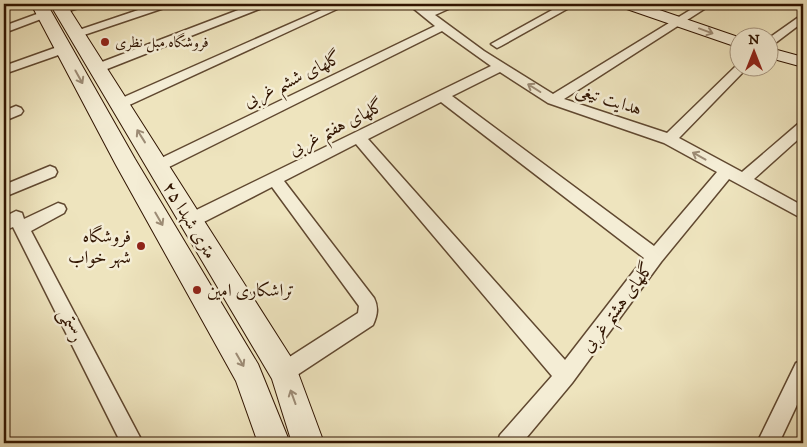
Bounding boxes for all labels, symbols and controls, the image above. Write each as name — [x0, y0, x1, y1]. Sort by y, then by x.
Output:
one-way arrow — [697, 27, 713, 36]
north arrow — [730, 28, 780, 78]
text: N — [748, 31, 760, 49]
place label: فروشگاه مبل نظری — [115, 32, 209, 53]
marker: فروشگاه مبل نظری — [99, 36, 111, 48]
street label: گلهای ششم غربی — [240, 46, 347, 118]
one-way arrow — [75, 69, 84, 84]
street label: هدایت تیغی — [573, 79, 645, 122]
one-way arrow — [527, 83, 541, 93]
street label: گلهای هفتم غربی — [285, 94, 390, 167]
one-way arrow — [135, 129, 146, 143]
one-way arrow — [693, 150, 707, 160]
street label: ۲۵ متری شهدا — [157, 178, 221, 263]
one-way arrow — [154, 211, 164, 225]
place label: فروشگاه شهر خواب — [68, 224, 131, 269]
marker: فروشگاه شهر خواب — [135, 240, 147, 252]
street label: گلهای هشتم غربی — [576, 258, 664, 361]
place label: تراشکاری امین — [207, 280, 294, 302]
marker: تراشکاری امین — [191, 284, 203, 296]
street label: رستمی — [52, 305, 88, 346]
one-way arrow — [235, 352, 245, 367]
one-way arrow — [288, 390, 297, 405]

